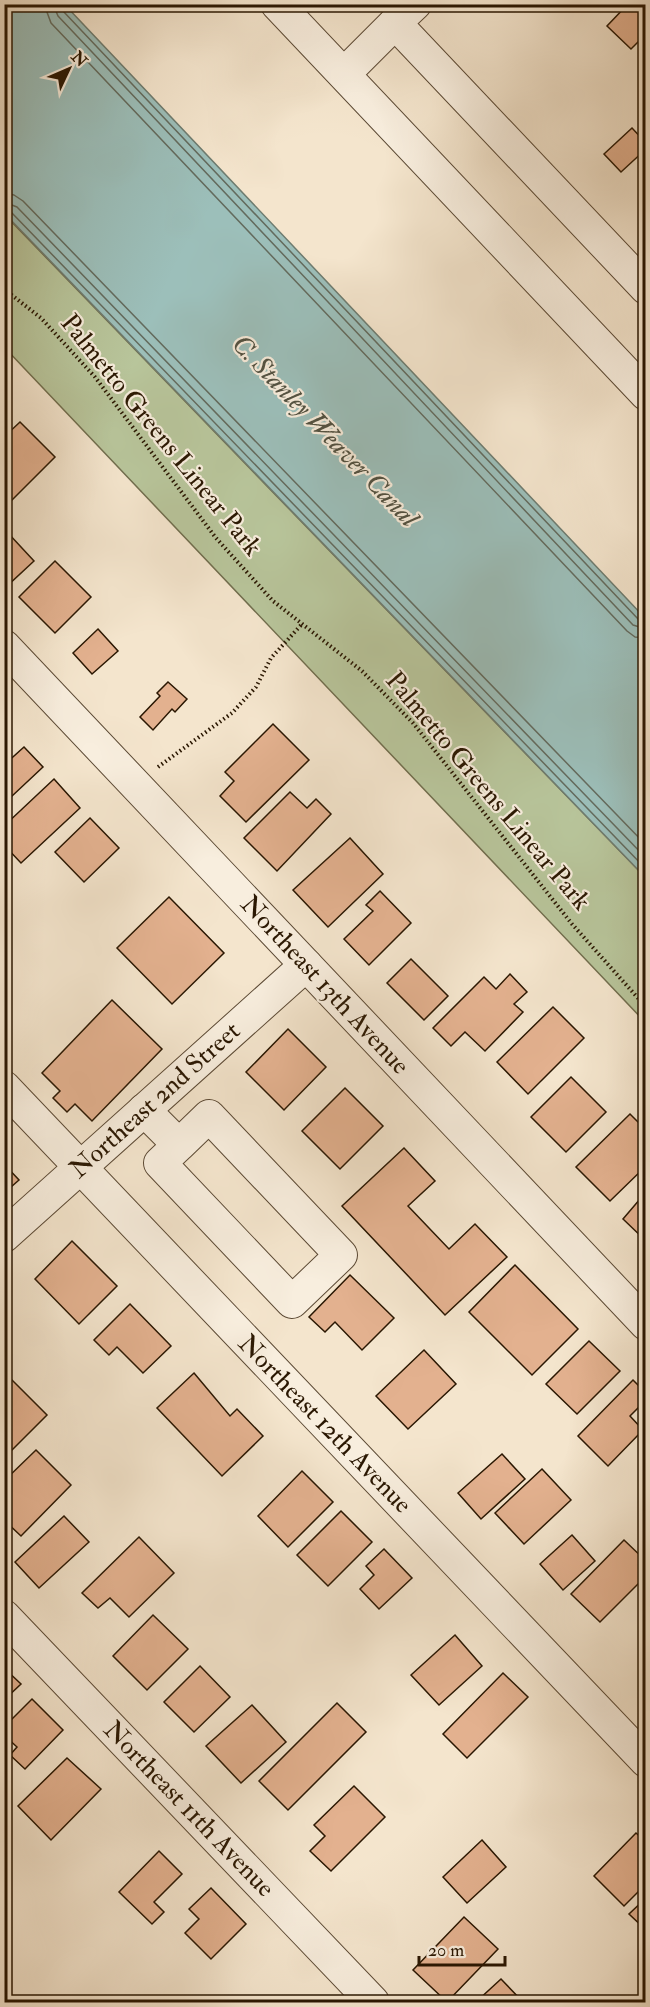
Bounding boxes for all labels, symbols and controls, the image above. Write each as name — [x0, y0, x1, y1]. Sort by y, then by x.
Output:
north arrow — [39, 39, 99, 99]
text: N — [66, 46, 92, 72]
street label: Palmetto Greens Linear Park — [54, 308, 269, 563]
water label: C. Stanley Weaver Canal — [225, 328, 427, 536]
street label: Palmetto Greens Linear Park — [379, 665, 598, 917]
street label: Northeast 13th Avenue — [234, 889, 416, 1081]
street label: Northeast 2nd Street — [63, 1015, 247, 1185]
street label: Northeast 12th Avenue — [231, 1328, 419, 1520]
street label: Northeast 11th Avenue — [97, 1714, 281, 1904]
scale bar — [419, 1929, 504, 1967]
text: 20 m — [428, 1939, 464, 1962]

